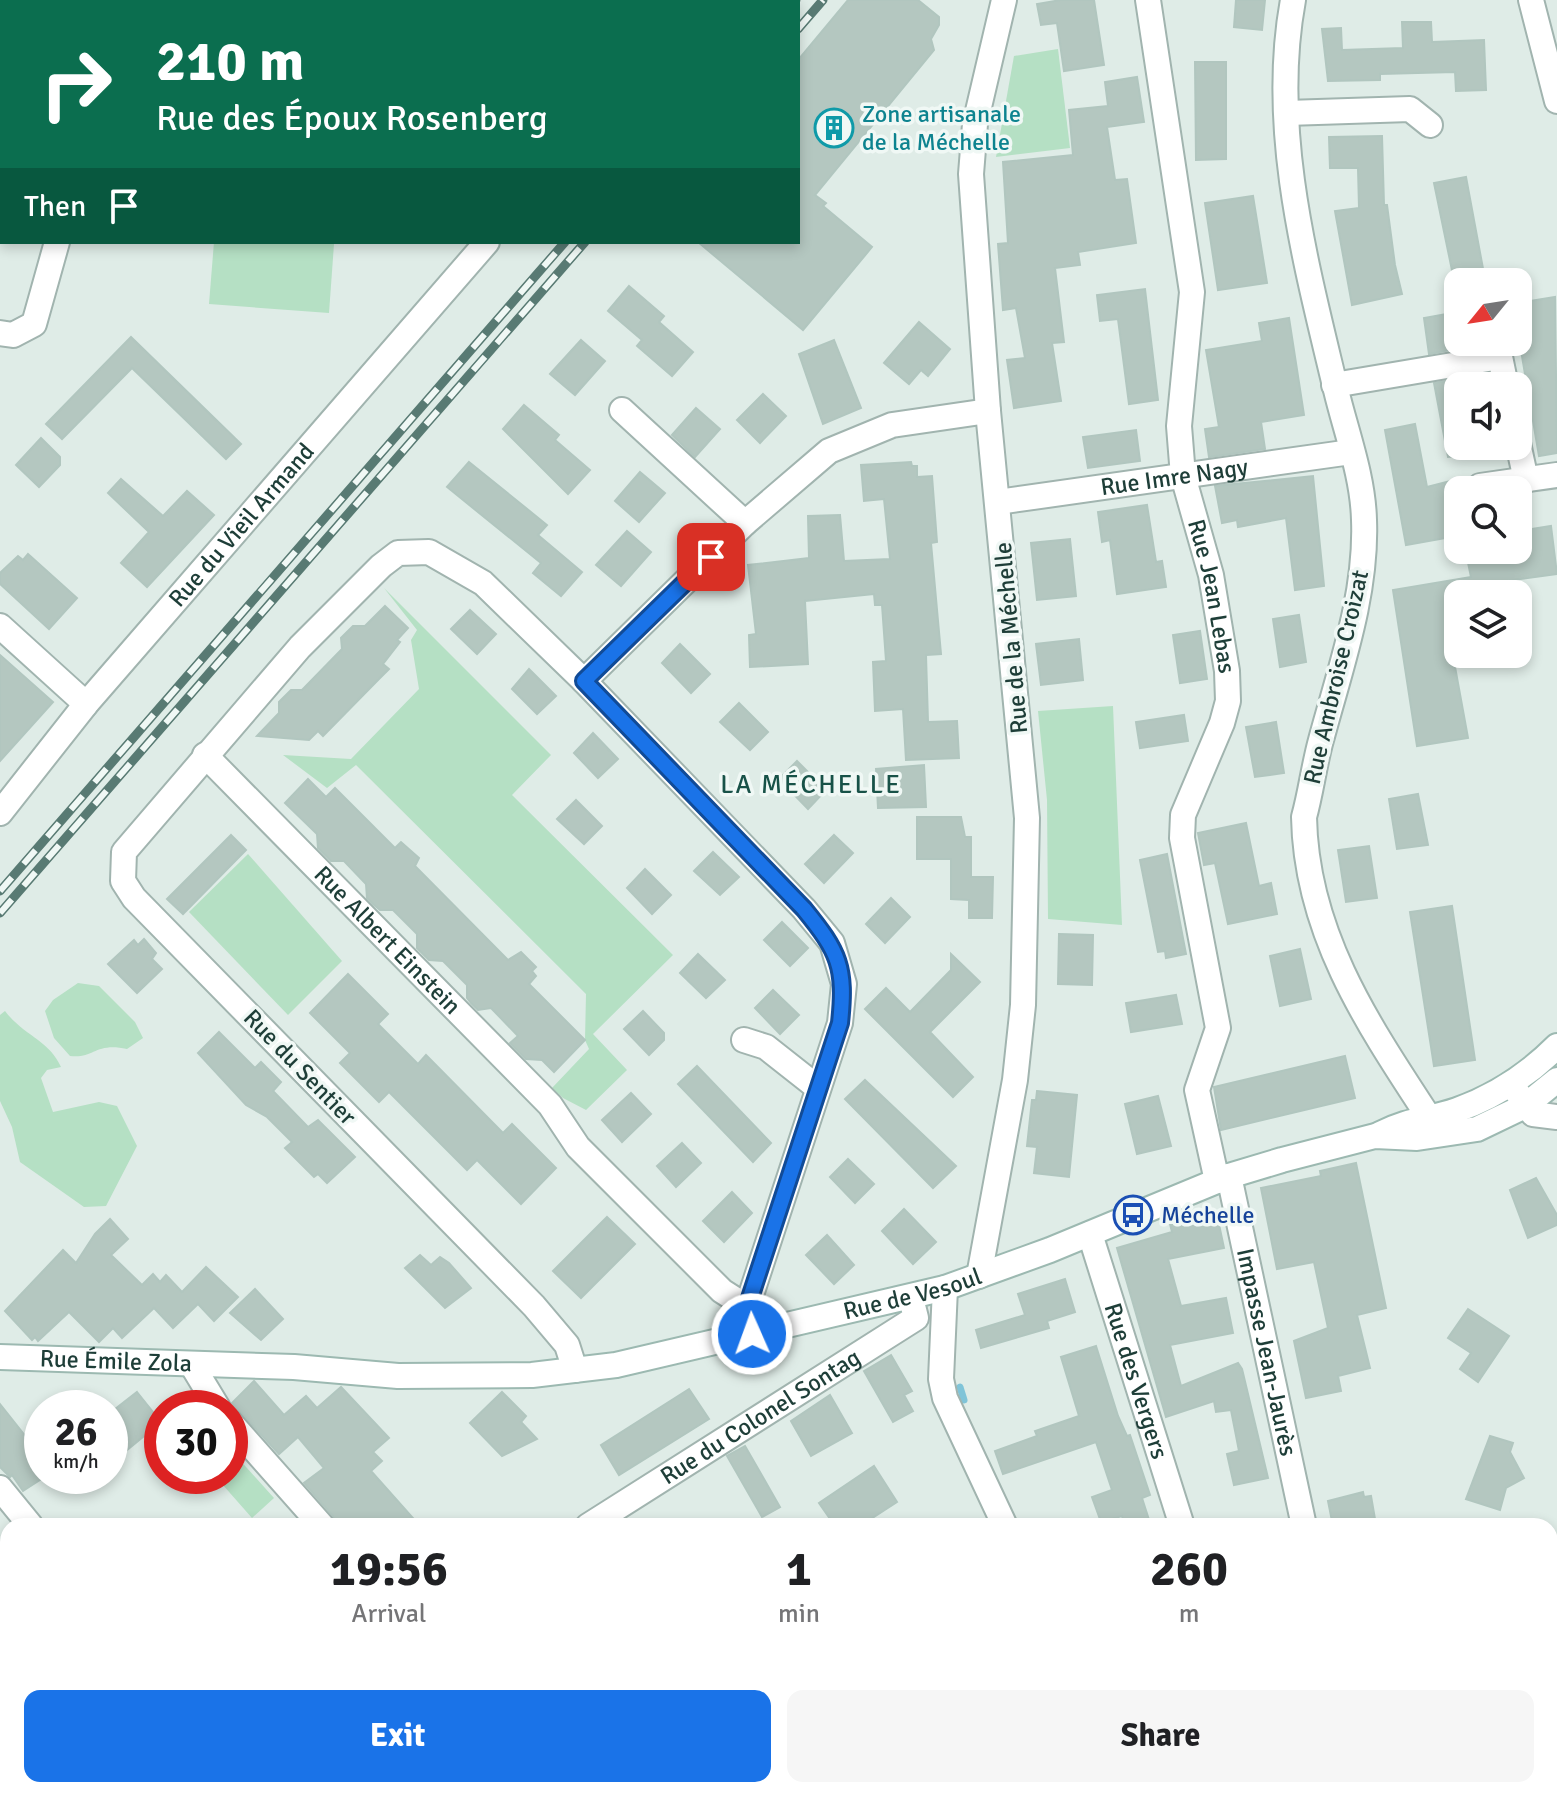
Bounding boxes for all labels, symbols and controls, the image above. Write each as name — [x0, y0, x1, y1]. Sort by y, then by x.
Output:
text: 210 m — [156, 27, 304, 96]
icon: right — [24, 32, 128, 136]
text: Rue des Époux Rosenberg — [156, 96, 548, 141]
place label: Zone artisanale de la Méchelle — [862, 99, 1021, 157]
building icon: Zone artisanale de la Méchelle — [813, 107, 855, 149]
icon: arrive — [102, 184, 146, 228]
text: Then — [24, 188, 86, 225]
north arrow — [1444, 268, 1532, 356]
map controls — [1444, 268, 1532, 668]
button: sound — [1444, 372, 1532, 460]
street label: Rue du Vieil Armand — [162, 437, 321, 613]
street label: Rue Imre Nagy — [1099, 452, 1250, 502]
button: search — [1444, 476, 1532, 564]
street label: Rue Jean Lebas — [1181, 516, 1242, 676]
pin — [677, 523, 745, 591]
icon: arrive — [689, 535, 733, 579]
street label: Rue de la Méchelle — [988, 541, 1034, 735]
street label: Rue Ambroise Croizat — [1297, 567, 1375, 787]
button: layers — [1444, 580, 1532, 668]
district label: LA MÉCHELLE — [720, 769, 902, 801]
street label: Rue Albert Einstein — [308, 859, 467, 1021]
street label: Rue du Sentier — [237, 1003, 363, 1131]
bus stop icon: Méchelle — [1112, 1194, 1154, 1236]
place label: Méchelle — [1161, 1200, 1254, 1230]
street label: Impasse Jean-Jaurès — [1230, 1245, 1304, 1459]
street label: Rue de Vesoul — [840, 1261, 986, 1326]
position arrow — [710, 1292, 794, 1376]
street label: Rue des Vergers — [1098, 1299, 1175, 1463]
street label: Rue du Colonel Sontag — [655, 1342, 866, 1491]
street label: Rue Émile Zola — [39, 1343, 193, 1379]
speed limit sign: 30 — [144, 1390, 248, 1494]
text: 26 — [54, 1407, 98, 1457]
text: km/h — [53, 1449, 99, 1474]
text: 19:56 — [330, 1540, 448, 1599]
text: 1 — [786, 1540, 812, 1599]
text: 260 — [1150, 1540, 1228, 1599]
text: Arrival — [352, 1598, 426, 1630]
text: min — [778, 1598, 820, 1630]
text: m — [1179, 1598, 1199, 1630]
button: Exit — [24, 1690, 771, 1782]
button: Share — [787, 1690, 1534, 1782]

